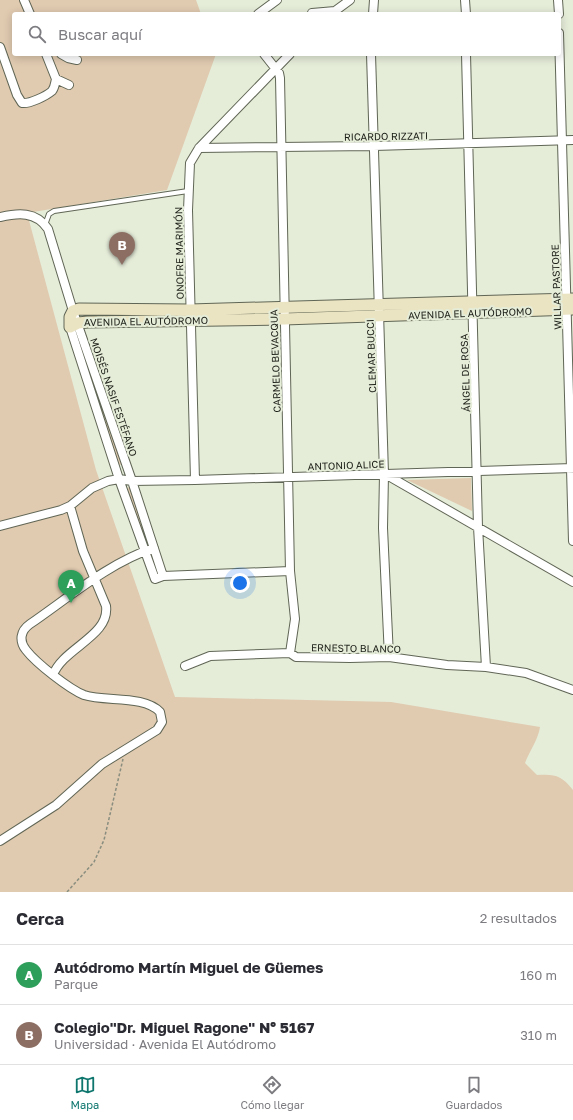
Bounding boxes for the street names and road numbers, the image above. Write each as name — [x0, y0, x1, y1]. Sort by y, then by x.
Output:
street label: RICARDO RIZZATI — [344, 129, 428, 143]
street label: ONOFRE MARIMÓN — [172, 207, 186, 299]
street label: WILLAR PASTORE — [549, 244, 563, 330]
street label: AVENIDA EL AUTÓDROMO — [408, 305, 532, 321]
street label: CARMELO BEVACQUA — [267, 309, 283, 413]
street label: AVENIDA EL AUTÓDROMO — [84, 314, 208, 328]
street label: CLEMAR BUCCI — [364, 319, 378, 393]
street label: ÁNGEL DE ROSA — [458, 333, 472, 412]
street label: MOISÉS NASIF ESTÉFANO — [88, 336, 140, 458]
street label: ANTONIO ALICE — [307, 458, 385, 472]
street label: ERNESTO BLANCO — [311, 641, 401, 655]

